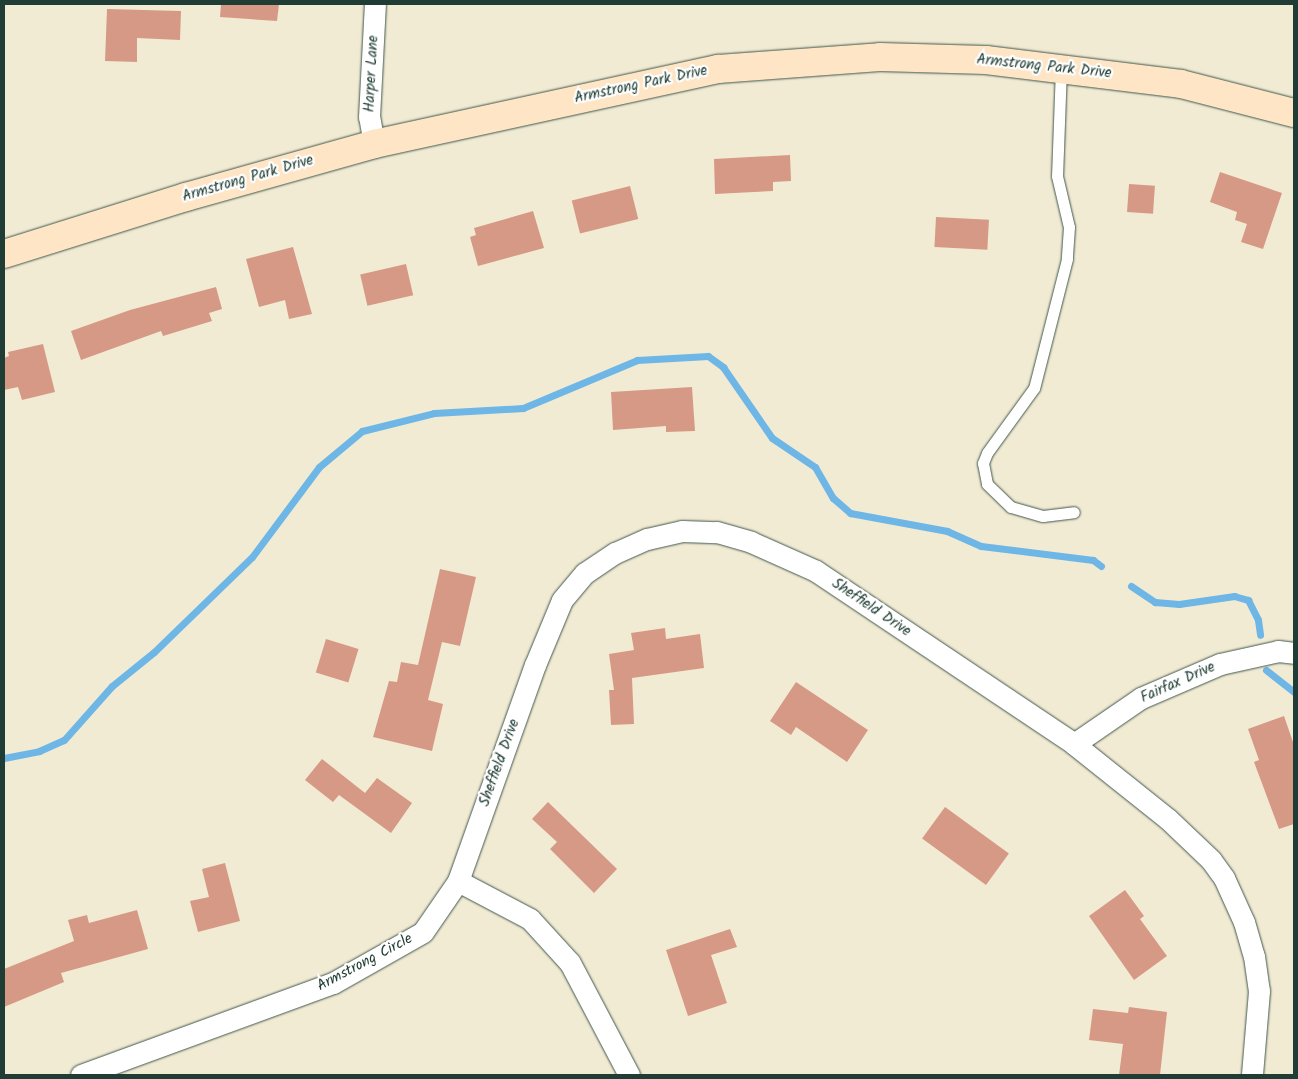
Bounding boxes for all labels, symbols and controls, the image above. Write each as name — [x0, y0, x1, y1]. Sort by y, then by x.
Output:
street label: Harper Lane — [361, 35, 383, 113]
street label: Armstrong Park Drive — [976, 51, 1112, 83]
street label: Armstrong Park Drive — [573, 62, 709, 108]
street label: Armstrong Park Drive — [180, 152, 316, 206]
street label: Sheffield Drive — [828, 575, 914, 641]
street label: Fairfax Drive — [1138, 659, 1218, 707]
street label: Sheffield Drive — [476, 717, 524, 809]
street label: Armstrong Circle — [314, 930, 416, 996]

